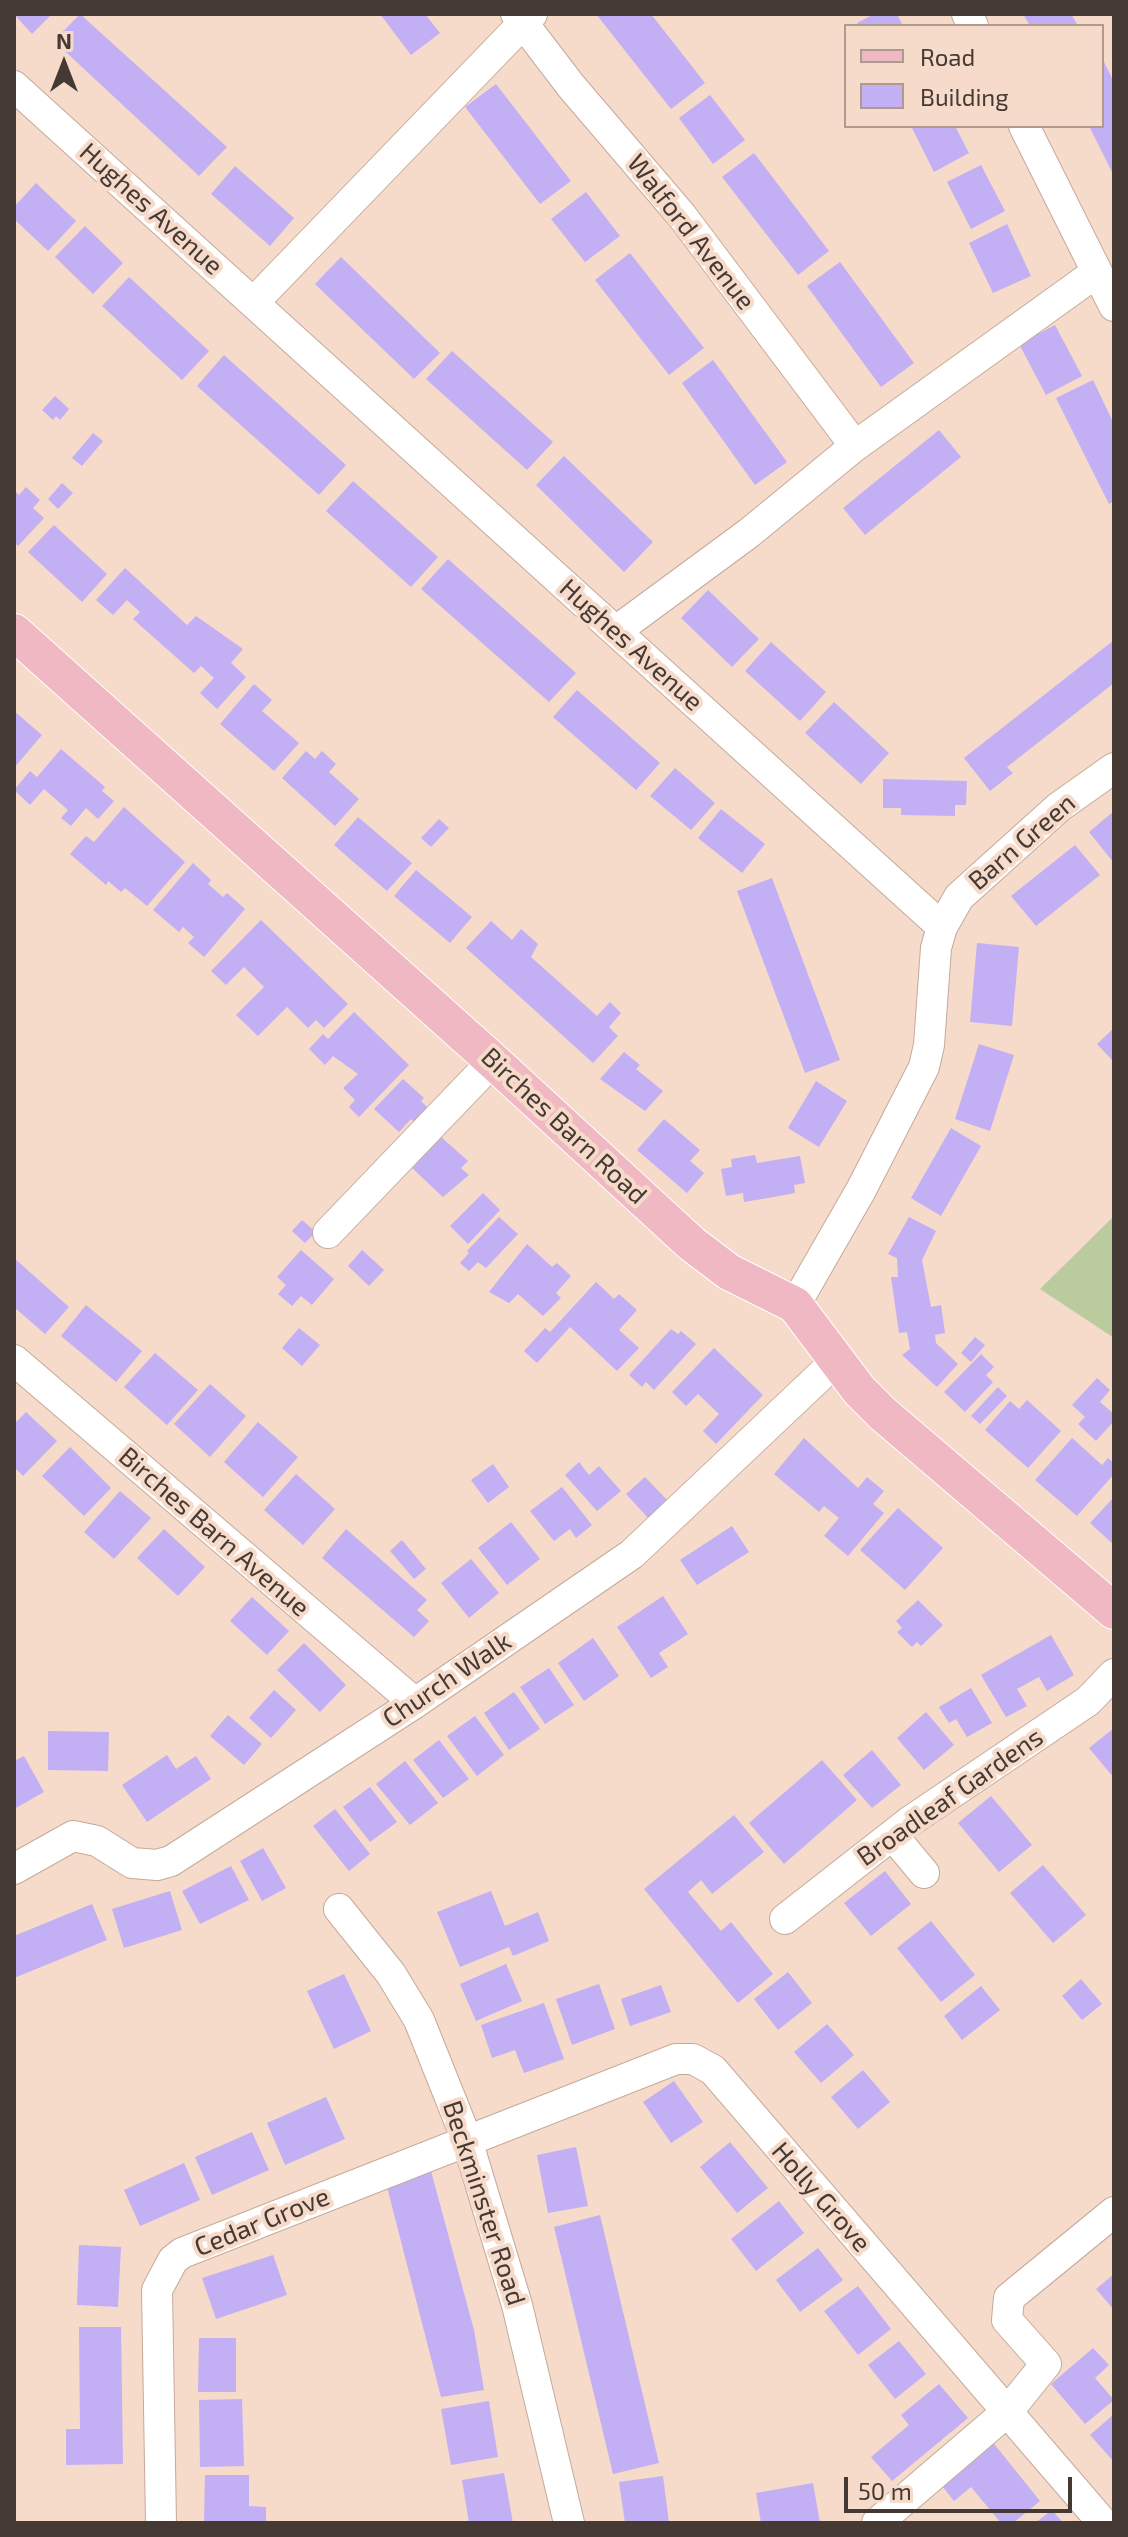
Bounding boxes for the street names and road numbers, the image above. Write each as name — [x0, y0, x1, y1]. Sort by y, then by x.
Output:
street label: Hughes Avenue — [73, 137, 229, 281]
street label: Walford Avenue — [621, 148, 761, 316]
street label: Hughes Avenue — [553, 573, 709, 717]
street label: Barn Green — [962, 787, 1082, 897]
street label: Birches Barn Road — [475, 1041, 653, 1211]
street label: Birches Barn Avenue — [112, 1441, 316, 1623]
street label: Church Walk — [377, 1626, 517, 1734]
street label: Broadleaf Gardens — [851, 1721, 1049, 1873]
street label: Beckminster Road — [436, 2097, 532, 2309]
street label: Holly Grove — [765, 2136, 877, 2258]
street label: Cedar Grove — [190, 2181, 334, 2263]

